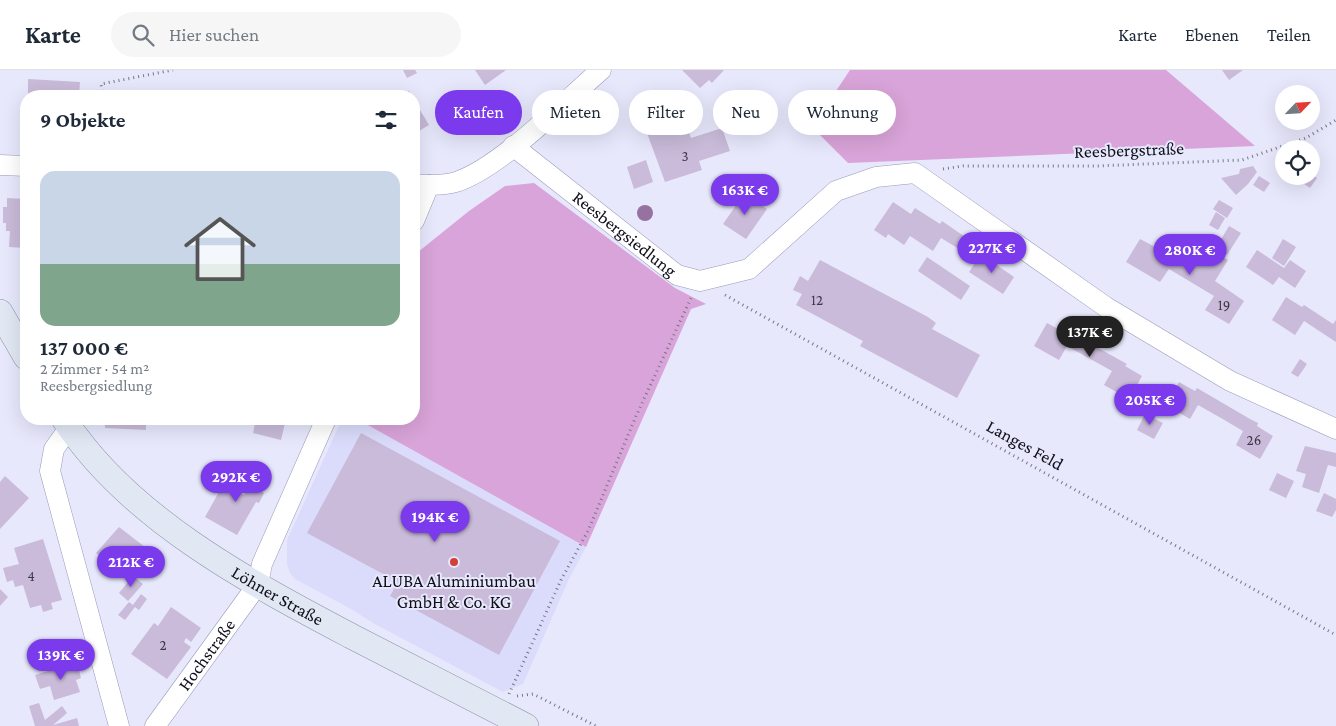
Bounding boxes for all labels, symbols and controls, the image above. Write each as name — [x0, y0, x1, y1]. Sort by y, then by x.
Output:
search box — [111, 12, 461, 57]
text: Karte — [25, 21, 81, 48]
icon: search — [129, 21, 157, 49]
text: Hier suchen — [169, 24, 259, 45]
text: Karte — [1118, 25, 1157, 45]
text: Ebenen — [1185, 25, 1239, 45]
text: Teilen — [1267, 25, 1311, 45]
north arrow — [1275, 85, 1320, 130]
map controls — [1275, 85, 1320, 185]
chip: Kaufen — [435, 90, 522, 135]
chip: Mieten — [532, 90, 619, 135]
chip: Filter — [629, 90, 703, 135]
chip: Neu — [713, 90, 778, 135]
chip: Wohnung — [788, 90, 896, 135]
icon: filters — [372, 106, 400, 134]
text: 9 Objekte — [40, 108, 126, 132]
street label: Reesbergstraße — [1074, 138, 1184, 162]
button: locate — [1275, 140, 1320, 185]
house number: 3 — [681, 148, 689, 164]
pin: 163K € — [704, 174, 786, 216]
text: 163K € — [722, 181, 768, 198]
street label: Reesbergsiedlung — [569, 187, 681, 281]
icon: home — [175, 204, 265, 294]
pin: 227K € — [951, 232, 1033, 274]
pin: 280K € — [1149, 234, 1231, 276]
text: 227K € — [968, 239, 1016, 256]
text: 280K € — [1165, 241, 1215, 258]
house number: 12 — [811, 292, 823, 308]
house number: 19 — [1218, 297, 1230, 313]
pin: 137K € — [1049, 316, 1131, 358]
text: 137K € — [1067, 323, 1113, 340]
text: 137 000 € — [40, 336, 128, 360]
text: 2 Zimmer · 54 m² — [40, 360, 149, 377]
text: Reesbergsiedlung — [40, 377, 152, 394]
pin: 205K € — [1109, 384, 1191, 426]
text: 205K € — [1125, 391, 1175, 408]
street label: Langes Feld — [983, 416, 1067, 474]
house number: 26 — [1247, 432, 1261, 448]
pin: 292K € — [195, 460, 277, 503]
text: 292K € — [212, 468, 260, 485]
pin: 194K € — [394, 500, 476, 543]
text: 194K € — [412, 508, 458, 525]
pin: 212K € — [90, 546, 172, 588]
text: 212K € — [108, 553, 154, 570]
marker: ALUBA Aluminiumbau GmbH & Co. KG — [448, 556, 460, 568]
street label: Löhner Straße — [228, 562, 327, 629]
house number: 4 — [27, 568, 35, 584]
place label: ALUBA Aluminiumbau GmbH & Co. KG — [372, 571, 536, 612]
street label: Hochstraße — [174, 615, 239, 694]
house number: 2 — [159, 637, 167, 653]
pin: 139K € — [20, 638, 102, 681]
text: 139K € — [38, 646, 84, 663]

